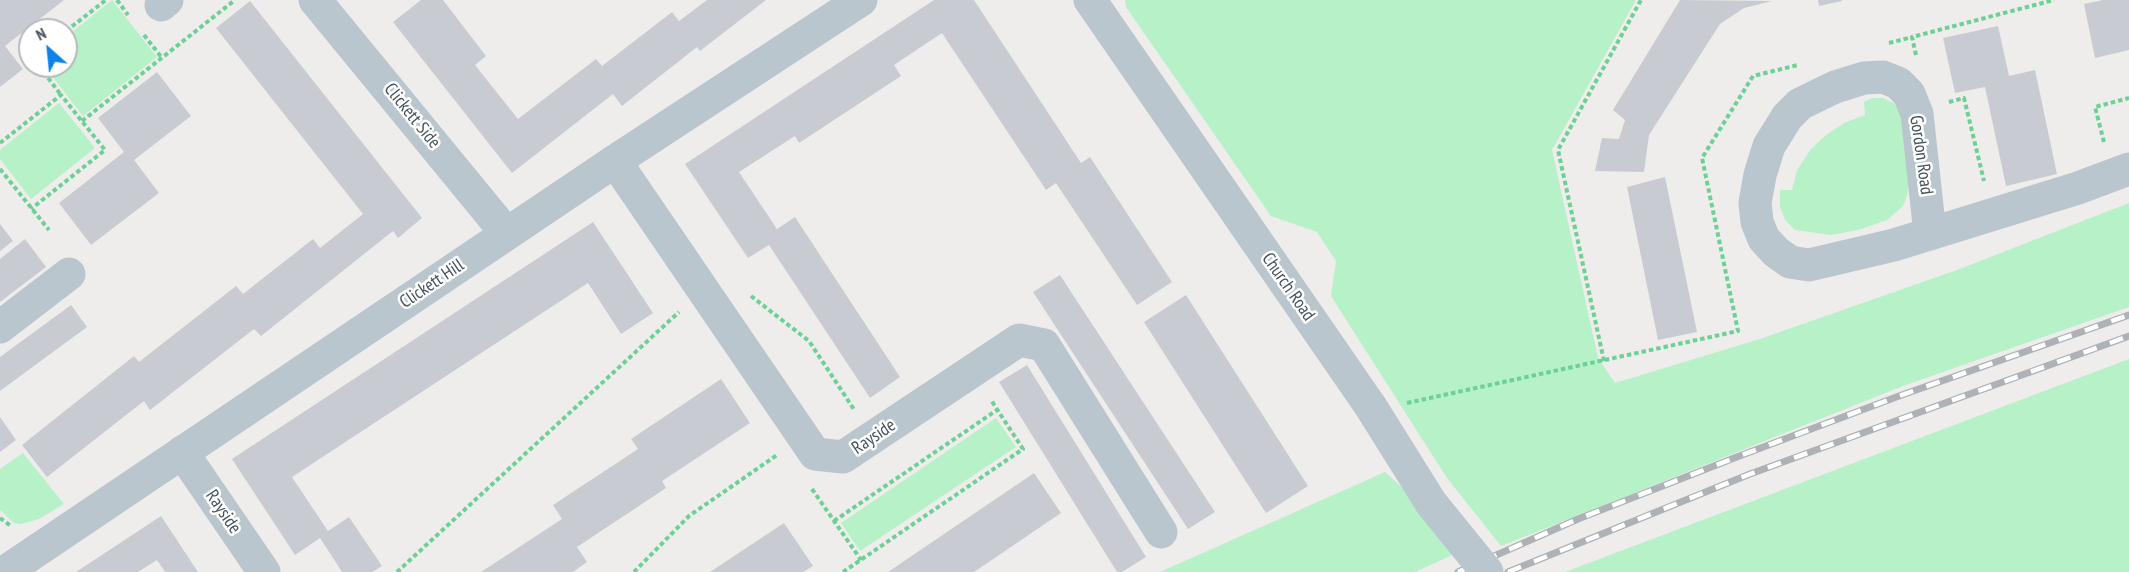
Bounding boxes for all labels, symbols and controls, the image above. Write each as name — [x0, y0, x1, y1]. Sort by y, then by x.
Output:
north arrow — [18, 18, 78, 78]
text: N — [32, 23, 49, 45]
street label: Clickett Side — [379, 79, 445, 153]
street label: Gordon Road — [1905, 114, 1937, 196]
street label: Church Road — [1257, 249, 1319, 325]
street label: Clickett Hill — [396, 255, 468, 313]
street label: Rayside — [848, 415, 900, 459]
street label: Rayside — [201, 486, 245, 538]

